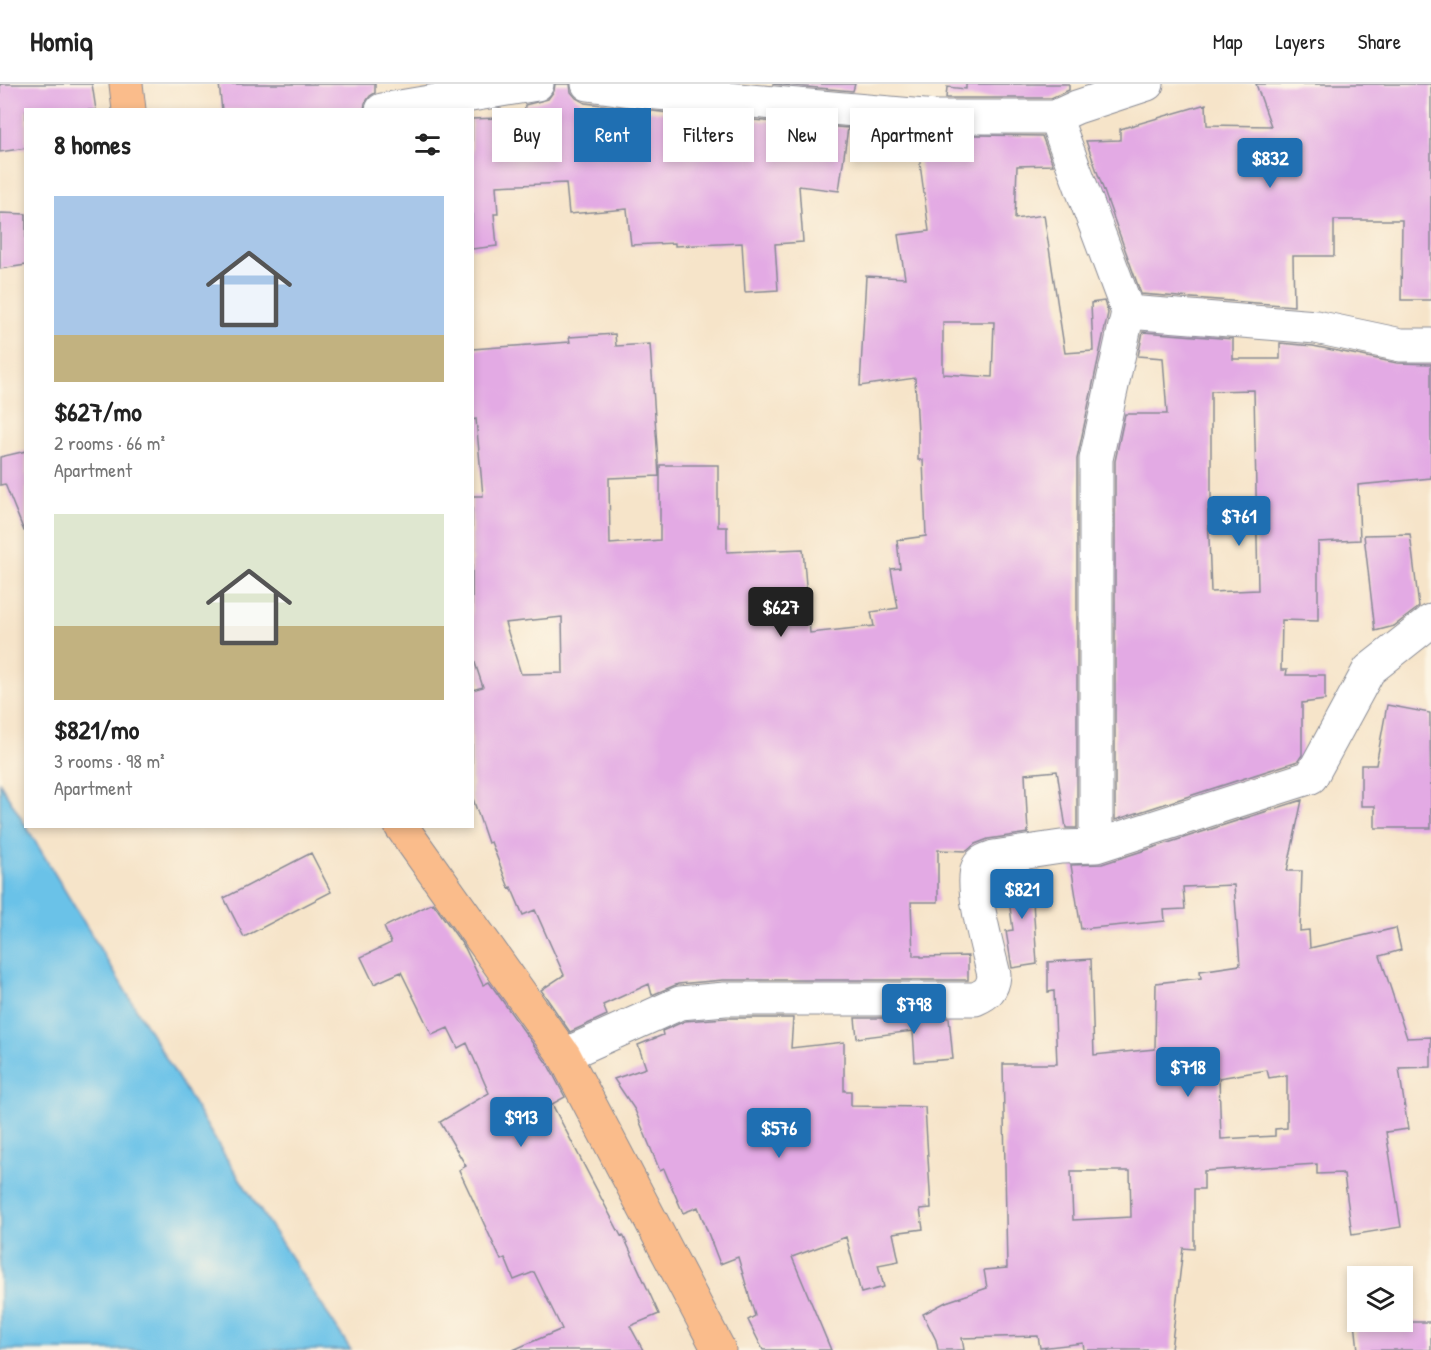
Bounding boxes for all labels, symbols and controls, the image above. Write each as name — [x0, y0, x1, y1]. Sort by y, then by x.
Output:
text: Homiq — [30, 22, 93, 60]
text: Map — [1213, 27, 1242, 56]
text: Layers — [1275, 27, 1325, 56]
text: Share — [1358, 27, 1401, 56]
chip: Buy — [492, 108, 562, 162]
chip: Rent — [574, 108, 651, 162]
chip: Filters — [663, 108, 754, 162]
chip: New — [766, 108, 838, 162]
chip: Apartment — [850, 108, 974, 162]
text: 8 homes — [54, 127, 131, 162]
icon: filters — [411, 128, 444, 161]
pin: $832 — [1234, 138, 1306, 189]
text: $832 — [1251, 144, 1289, 171]
icon: home — [195, 235, 303, 343]
text: $627/mo — [54, 394, 142, 429]
text: 2 rooms · 66 m² — [54, 429, 165, 456]
text: Apartment — [54, 456, 132, 483]
pin: $761 — [1203, 496, 1275, 547]
text: $761 — [1221, 502, 1257, 529]
icon: home — [195, 553, 303, 661]
pin: $627 — [745, 587, 817, 638]
text: $627 — [762, 593, 800, 620]
text: $821/mo — [54, 712, 139, 747]
text: 3 rooms · 98 m² — [54, 747, 165, 774]
text: Apartment — [54, 774, 132, 801]
pin: $821 — [986, 869, 1058, 920]
text: $821 — [1004, 875, 1040, 902]
pin: $798 — [878, 984, 950, 1035]
text: $798 — [896, 990, 932, 1017]
pin: $718 — [1152, 1047, 1224, 1098]
text: $718 — [1170, 1053, 1206, 1080]
pin: $913 — [485, 1097, 557, 1148]
text: $913 — [504, 1103, 538, 1130]
pin: $576 — [743, 1108, 815, 1159]
text: $576 — [761, 1114, 797, 1141]
map controls — [1347, 1266, 1413, 1332]
button: layers — [1347, 1266, 1413, 1332]

